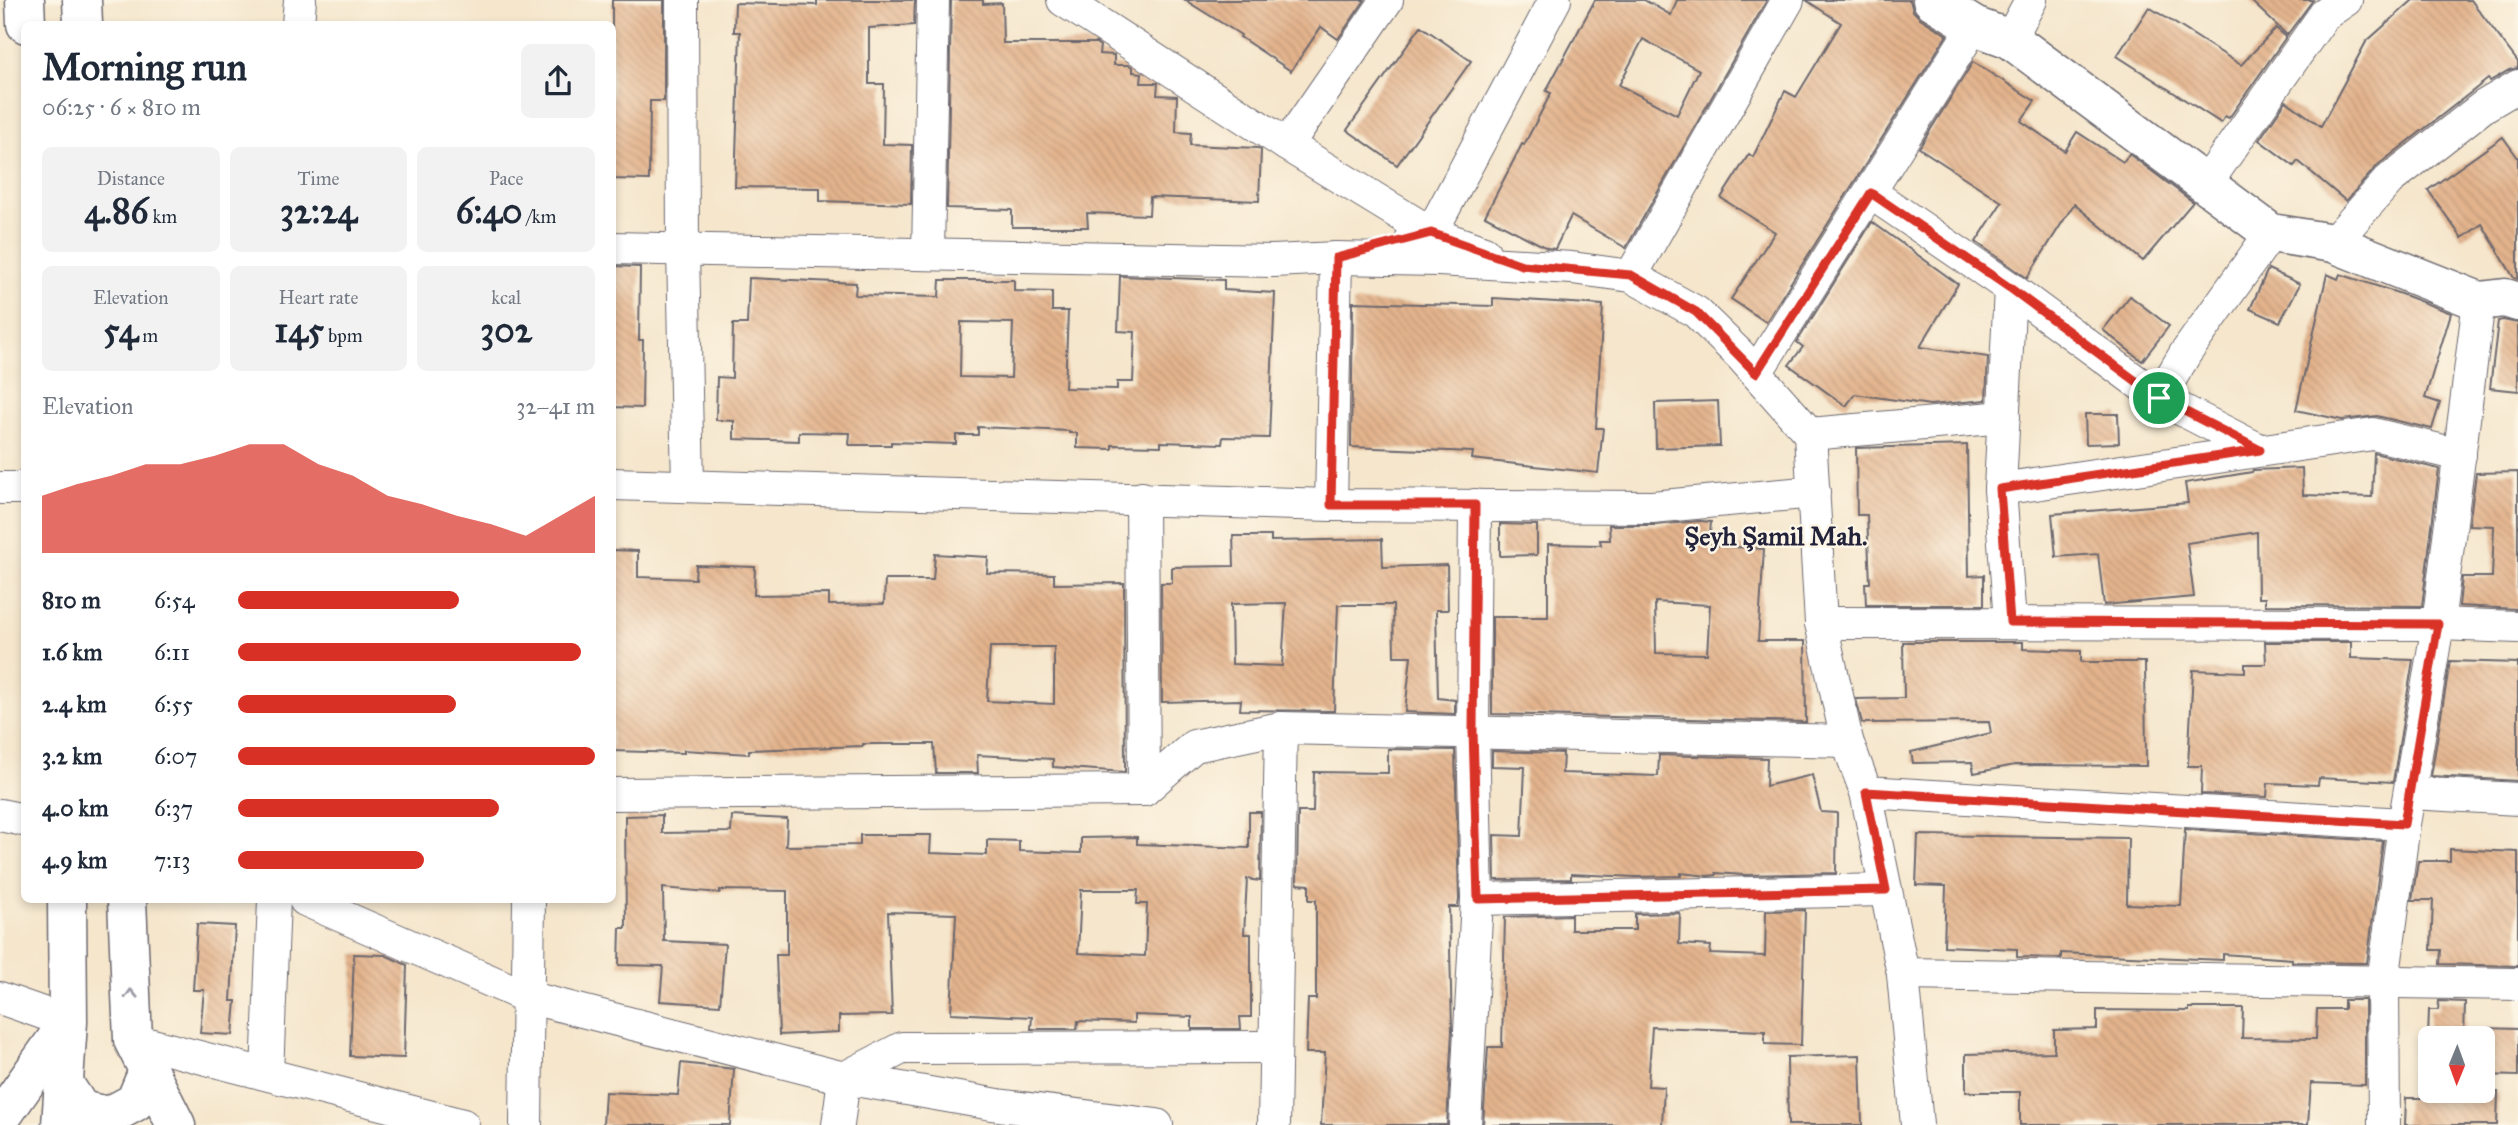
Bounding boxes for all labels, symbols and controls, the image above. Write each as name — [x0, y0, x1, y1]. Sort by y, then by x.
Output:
text: Morning run — [42, 44, 247, 90]
button: share — [521, 44, 595, 118]
text: 06:25 · 6 × 810 m — [42, 93, 201, 121]
text: Distance — [97, 167, 165, 190]
text: Time — [297, 167, 340, 190]
text: Pace — [489, 167, 523, 190]
text: 4.86 — [84, 190, 148, 233]
text: 32:24 — [280, 190, 357, 233]
text: 6:40 — [456, 190, 522, 233]
text: km — [148, 205, 177, 228]
text: /km — [522, 205, 556, 228]
text: Elevation — [93, 286, 169, 309]
text: Heart rate — [279, 286, 358, 309]
text: kcal — [491, 286, 521, 309]
text: 54 — [103, 309, 138, 352]
text: 145 — [274, 309, 324, 352]
text: 302 — [480, 309, 532, 352]
text: m — [138, 324, 158, 347]
text: bpm — [324, 324, 363, 347]
pin — [2129, 368, 2189, 428]
icon: arrive — [2140, 379, 2178, 417]
text: Elevation — [42, 392, 133, 420]
text: 32–41 m — [516, 392, 595, 420]
district label: Şeyh Şamil Mah. — [1685, 520, 1867, 552]
text: 810 m — [42, 586, 101, 614]
text: 6:54 — [154, 586, 195, 614]
text: 1.6 km — [42, 638, 103, 666]
text: 6:11 — [154, 638, 190, 666]
text: 2.4 km — [42, 690, 107, 718]
text: 6:55 — [154, 690, 193, 718]
text: 3.2 km — [42, 742, 102, 770]
text: 6:07 — [154, 742, 197, 770]
text: 4.0 km — [42, 794, 108, 822]
text: 6:37 — [154, 794, 193, 822]
text: 4.9 km — [42, 846, 107, 874]
text: 7:13 — [154, 846, 190, 874]
one-way arrow — [123, 988, 138, 999]
north arrow — [2418, 1026, 2496, 1102]
map controls — [2418, 1026, 2495, 1103]

